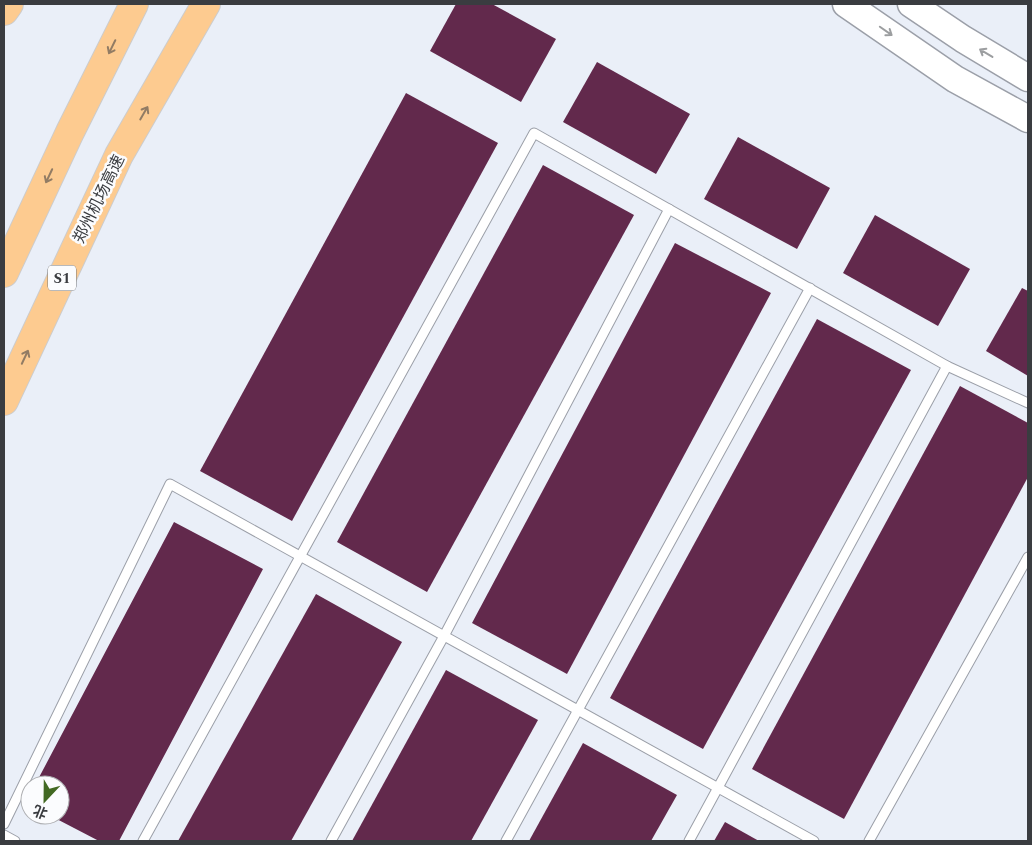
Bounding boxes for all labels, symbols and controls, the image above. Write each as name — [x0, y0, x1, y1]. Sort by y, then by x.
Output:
one-way arrow — [879, 26, 893, 36]
one-way arrow — [107, 40, 117, 55]
one-way arrow — [980, 48, 994, 58]
one-way arrow — [139, 107, 149, 121]
street label: 郑州机场高速 — [67, 151, 131, 247]
one-way arrow — [44, 168, 54, 183]
road number: S1 — [48, 266, 76, 290]
one-way arrow — [20, 349, 30, 364]
north arrow — [20, 775, 70, 825]
text: 北 — [30, 799, 51, 824]

